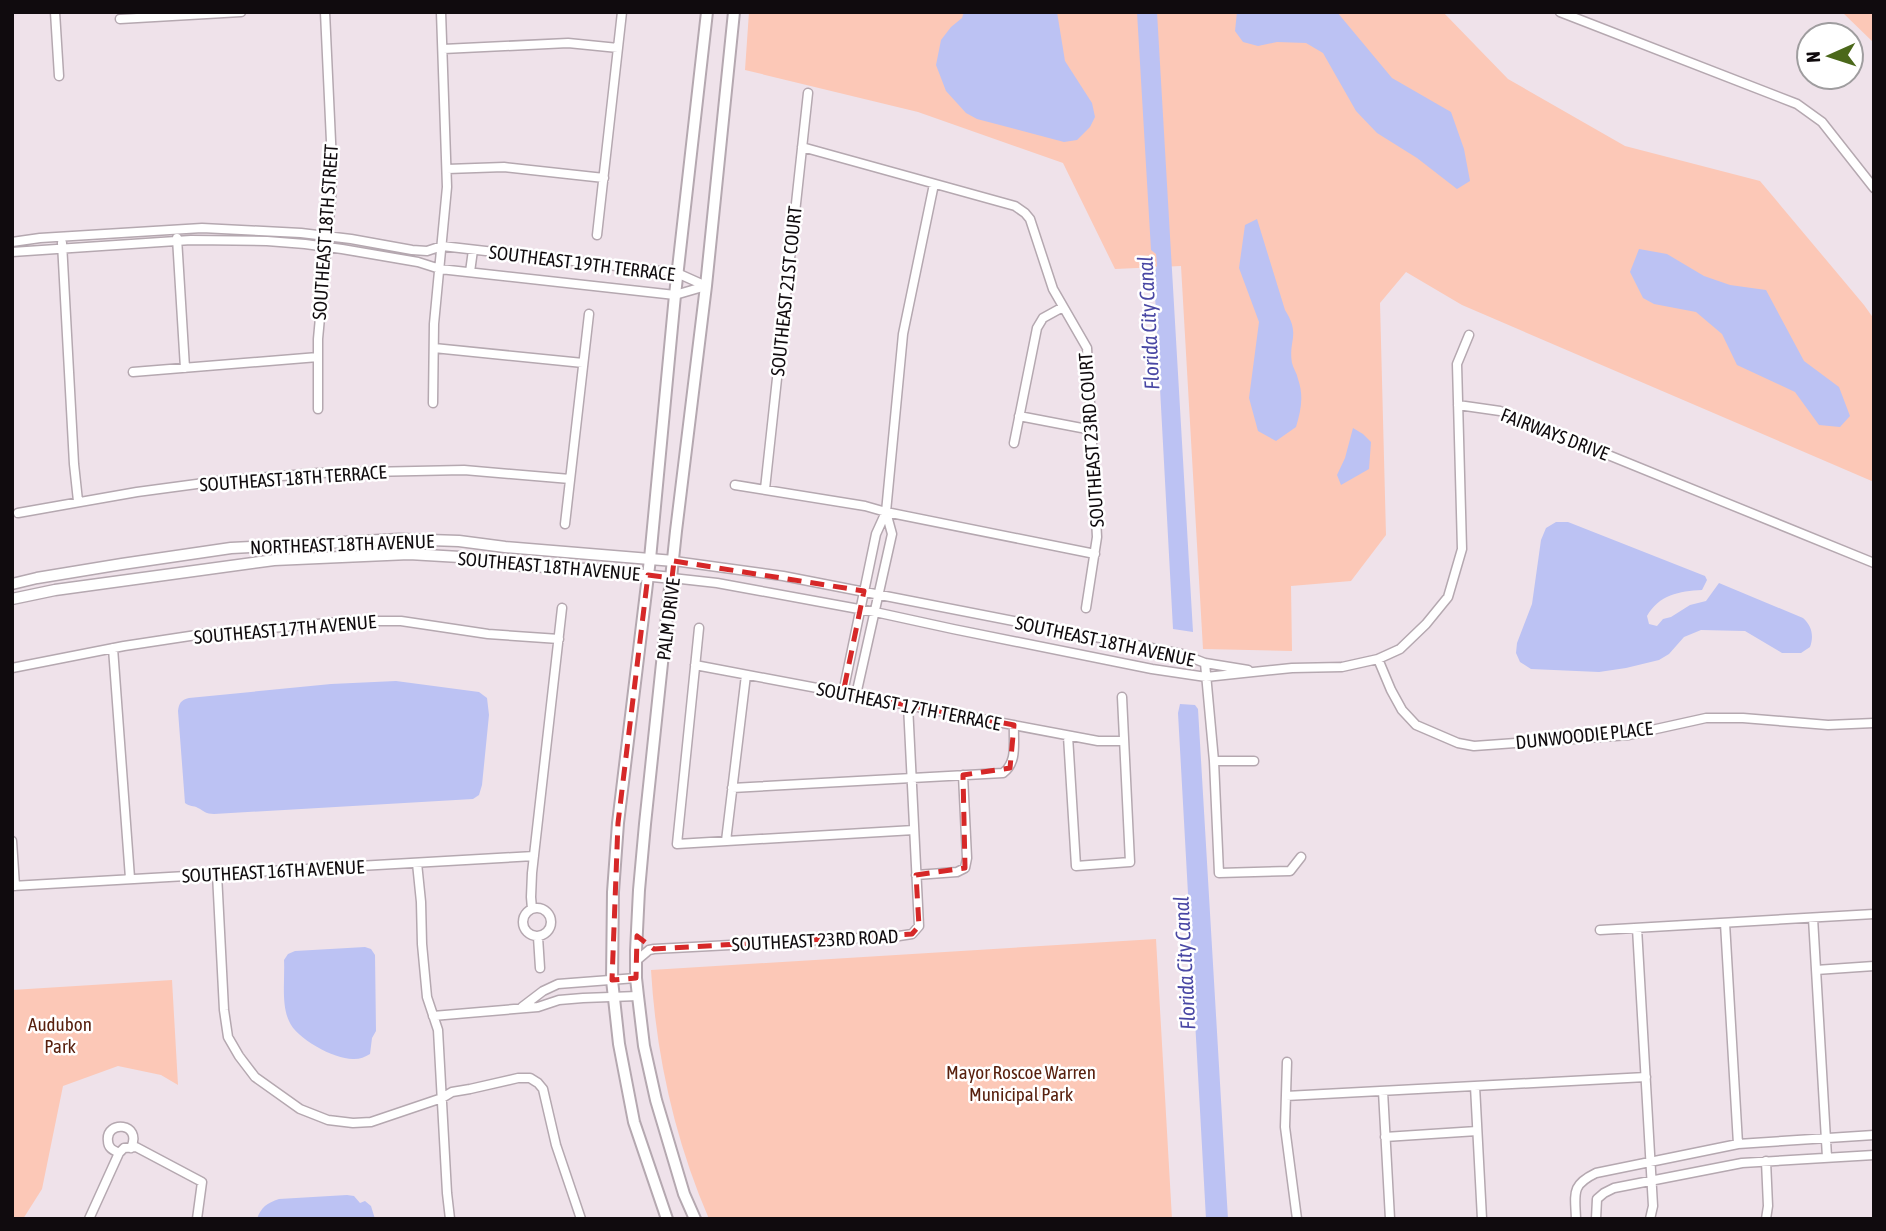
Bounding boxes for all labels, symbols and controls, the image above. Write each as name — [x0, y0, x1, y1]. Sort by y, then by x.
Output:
north arrow — [1795, 21, 1865, 91]
text: N — [1802, 51, 1824, 63]
street label: SOUTHEAST 18TH STREET — [308, 143, 342, 321]
street label: SOUTHEAST 21ST COURT — [766, 204, 806, 377]
street label: SOUTHEAST 19TH TERRACE — [488, 241, 676, 285]
water label: Florida City Canal — [1133, 256, 1163, 390]
street label: SOUTHEAST 23RD COURT — [1074, 351, 1108, 528]
street label: FAIRWAYS DRIVE — [1498, 403, 1612, 465]
street label: SOUTHEAST 18TH TERRACE — [199, 460, 387, 496]
street label: NORTHEAST 18TH AVENUE — [250, 530, 434, 558]
street label: SOUTHEAST 18TH AVENUE — [457, 547, 641, 585]
street label: PALM DRIVE — [652, 576, 684, 662]
street label: SOUTHEAST 17TH AVENUE — [193, 610, 377, 648]
street label: SOUTHEAST 18TH AVENUE — [1013, 611, 1197, 671]
street label: SOUTHEAST 17TH TERRACE — [815, 677, 1003, 735]
street label: DUNWOODIE PLACE — [1514, 717, 1654, 753]
street label: SOUTHEAST 16TH AVENUE — [181, 855, 365, 887]
water label: Florida City Canal — [1169, 896, 1199, 1030]
street label: SOUTHEAST 23RD ROAD — [731, 925, 899, 955]
park label: Audubon Park — [28, 1013, 92, 1057]
park label: Mayor Roscoe Warren Municipal Park — [946, 1061, 1096, 1105]

